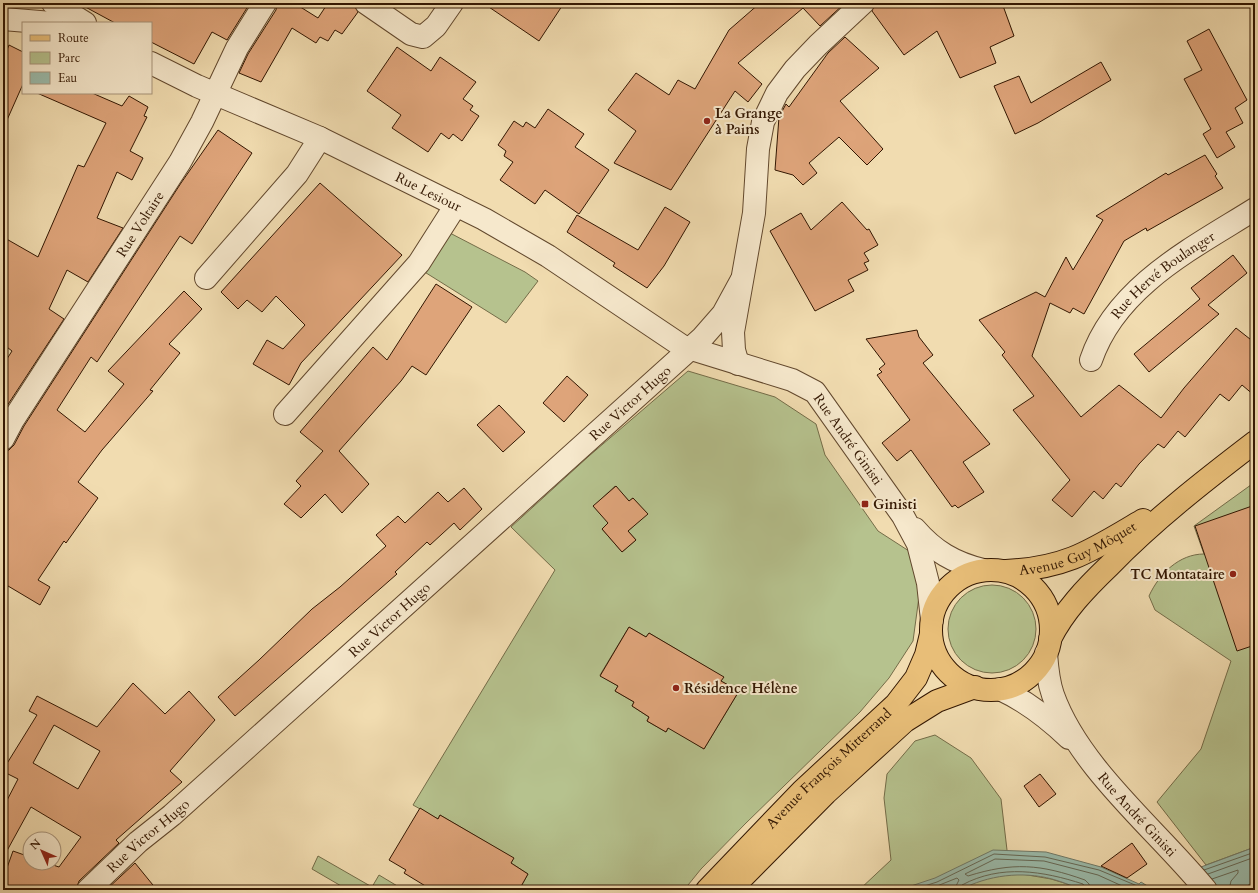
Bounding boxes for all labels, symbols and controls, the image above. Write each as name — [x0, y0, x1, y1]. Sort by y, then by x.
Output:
legend — [22, 22, 152, 94]
text: Route — [58, 30, 89, 46]
text: Parc — [58, 50, 81, 66]
text: Eau — [58, 70, 78, 86]
place label: La Grange à Pains — [715, 104, 782, 139]
marker: La Grange à Pains — [702, 116, 712, 126]
street label: Rue Lesiour — [392, 167, 466, 216]
street label: Rue Voltaire — [112, 187, 168, 261]
street label: Rue Hervé Boulanger — [1106, 226, 1219, 322]
street label: Rue Victor Hugo — [585, 361, 675, 445]
street label: Rue André Ginisti — [809, 389, 887, 489]
place label: Ginisti — [873, 495, 917, 514]
marker: Ginisti — [860, 499, 870, 509]
street label: Avenue Guy Môquet — [1018, 516, 1140, 580]
place label: TC Montataire — [1130, 565, 1225, 584]
marker: TC Montataire — [1228, 569, 1238, 579]
street label: Rue Victor Hugo — [344, 577, 435, 661]
place label: Résidence Hélène — [684, 679, 798, 698]
marker: Résidence Hélène — [671, 683, 681, 693]
street label: Avenue François Mitterrand — [762, 703, 896, 833]
street label: Rue André Ginisti — [1094, 768, 1181, 861]
street label: Rue Victor Hugo — [102, 794, 194, 877]
north arrow — [22, 831, 62, 871]
text: N — [27, 835, 44, 853]

